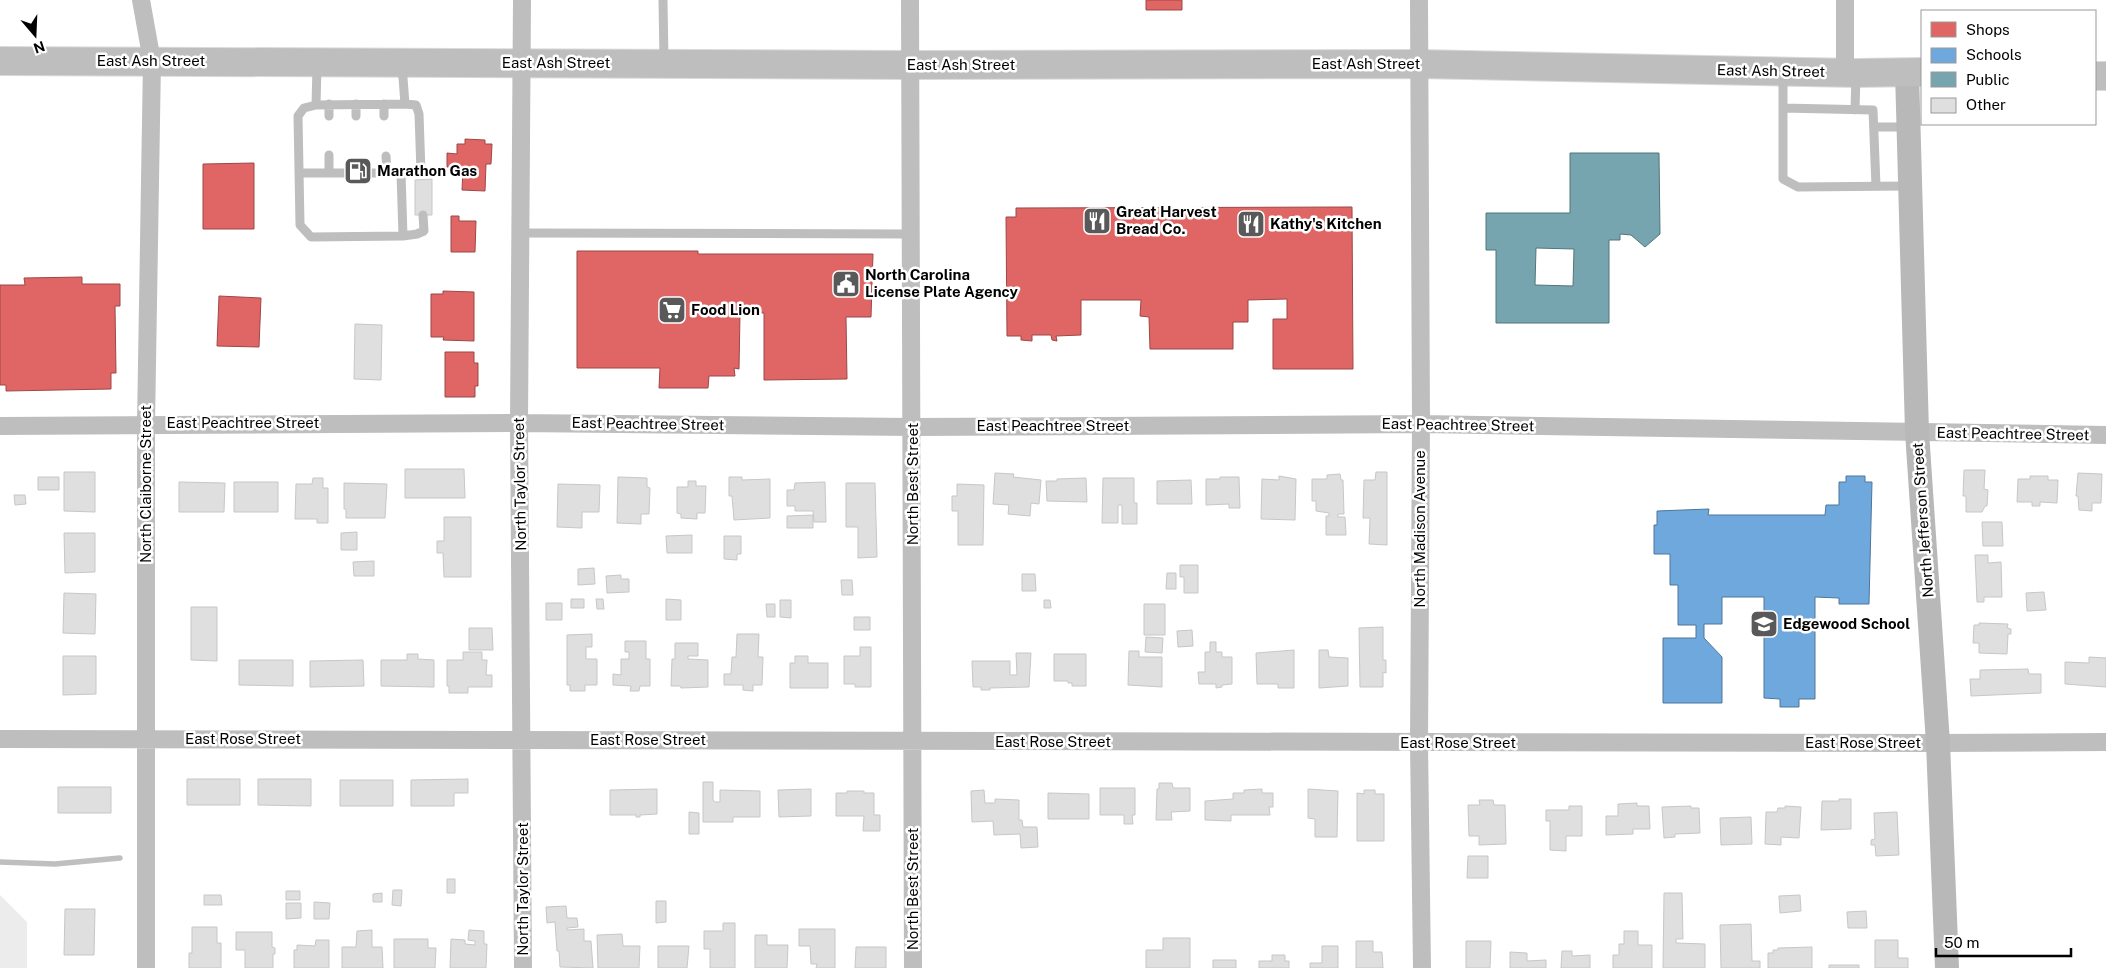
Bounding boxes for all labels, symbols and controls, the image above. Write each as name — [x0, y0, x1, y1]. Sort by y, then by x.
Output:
north arrow — [10, 10, 60, 60]
legend — [1921, 10, 2096, 125]
text: Shops — [1966, 21, 2010, 38]
text: N — [31, 38, 47, 57]
text: Schools — [1966, 46, 2022, 63]
street label: East Ash Street — [97, 52, 205, 69]
street label: East Ash Street — [502, 54, 610, 71]
street label: East Ash Street — [1312, 55, 1420, 72]
street label: East Ash Street — [907, 56, 1015, 73]
street label: East Ash Street — [1717, 61, 1826, 80]
text: Public — [1966, 71, 2010, 88]
text: Other — [1966, 96, 2006, 113]
fuel station icon: Marathon Gas — [343, 156, 373, 186]
place label: Marathon Gas — [377, 162, 477, 179]
place label: Great Harvest Bread Co. — [1116, 203, 1217, 237]
restaurant icon: Great Harvest Bread Co. — [1082, 206, 1112, 236]
restaurant icon: Kathy's Kitchen — [1236, 209, 1266, 239]
place label: Kathy's Kitchen — [1270, 215, 1382, 232]
place label: North Carolina License Plate Agency — [865, 266, 1019, 300]
public building icon: North Carolina License Plate Agency — [831, 269, 861, 299]
supermarket icon: Food Lion — [657, 295, 687, 325]
place label: Food Lion — [691, 301, 760, 318]
street label: North Claiborne Street — [137, 405, 154, 563]
street label: East Peachtree Street — [167, 414, 320, 431]
street label: East Peachtree Street — [571, 414, 725, 433]
street label: East Peachtree Street — [1381, 415, 1535, 434]
street label: North Taylor Street — [510, 417, 529, 551]
street label: East Peachtree Street — [977, 417, 1130, 434]
street label: North Best Street — [904, 422, 921, 545]
street label: East Peachtree Street — [1936, 424, 2090, 443]
street label: North Jefferson Street — [1909, 442, 1936, 598]
street label: North Madison Avenue — [1411, 450, 1428, 608]
school or university icon: Edgewood School — [1749, 609, 1779, 639]
place label: Edgewood School — [1783, 615, 1910, 632]
street label: East Rose Street — [185, 730, 301, 747]
street label: East Rose Street — [590, 731, 706, 748]
street label: East Rose Street — [995, 733, 1111, 750]
street label: East Rose Street — [1400, 734, 1516, 751]
street label: East Rose Street — [1805, 734, 1921, 751]
street label: North Taylor Street — [514, 822, 531, 956]
street label: North Best Street — [904, 827, 921, 950]
scale bar — [1936, 926, 2071, 958]
text: 50 m — [1944, 934, 1979, 951]

